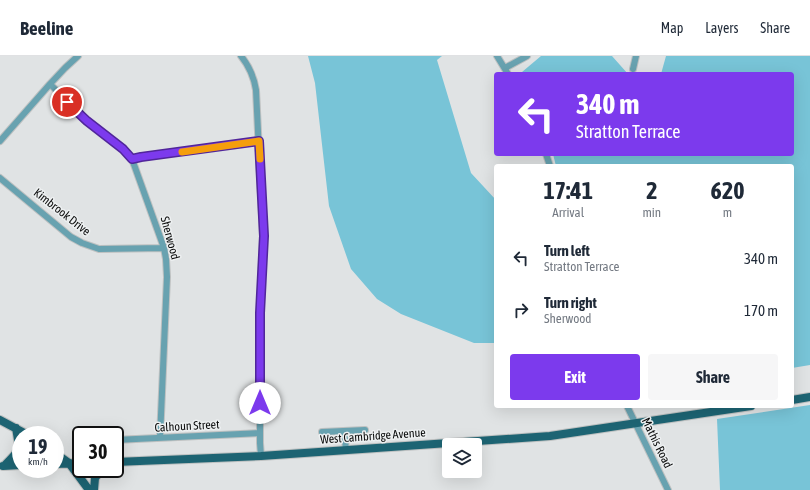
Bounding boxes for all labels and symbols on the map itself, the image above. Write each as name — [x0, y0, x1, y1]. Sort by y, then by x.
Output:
pin — [50, 85, 84, 119]
street label: Kimbrook Drive — [31, 186, 93, 238]
street label: Sherwood — [158, 215, 182, 261]
position arrow — [239, 382, 281, 424]
street label: Mathis Road — [639, 415, 675, 471]
street label: Calhoun Street — [154, 417, 220, 435]
street label: West Cambridge Avenue — [320, 425, 426, 447]
speed limit sign: 30 — [72, 426, 124, 478]

